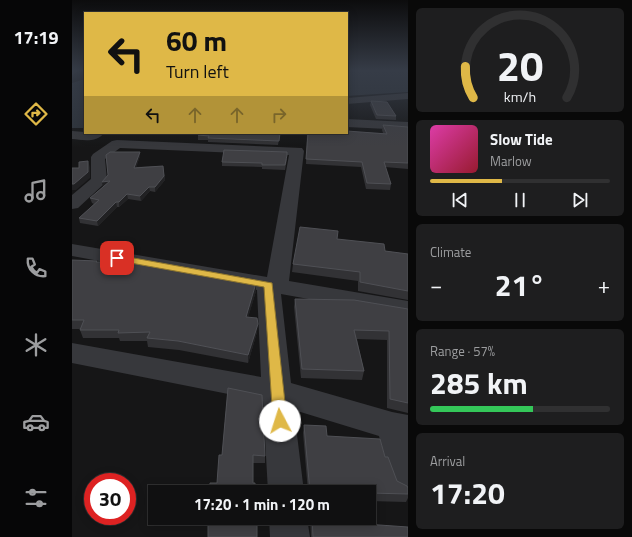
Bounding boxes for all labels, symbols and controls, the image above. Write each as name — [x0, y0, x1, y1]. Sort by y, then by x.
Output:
text: 60 m — [166, 19, 227, 62]
text: 17:19 — [14, 24, 58, 51]
icon: left — [100, 28, 152, 80]
text: 20 — [497, 34, 543, 97]
text: Turn left — [166, 58, 229, 85]
text: km/h — [504, 86, 536, 108]
icon: directions — [22, 100, 50, 128]
icon: left — [142, 104, 164, 126]
icon: ahead — [184, 104, 206, 126]
icon: ahead — [226, 104, 248, 126]
icon: right — [268, 104, 290, 126]
text: Slow Tide — [490, 128, 553, 151]
text: Marlow — [490, 151, 532, 171]
icon: music — [22, 177, 50, 205]
icon: previous — [449, 189, 471, 211]
icon: pause — [509, 189, 531, 211]
icon: next — [569, 189, 591, 211]
pin — [100, 241, 134, 275]
text: Climate — [430, 242, 471, 262]
icon: arrive — [106, 247, 128, 269]
icon: phone — [22, 254, 50, 282]
text: 21° — [495, 262, 545, 308]
text: − — [430, 268, 442, 302]
text: + — [598, 268, 610, 302]
icon: climate — [22, 331, 50, 359]
text: Range · 57% — [430, 341, 495, 361]
text: 285 km — [430, 360, 528, 406]
position arrow — [259, 400, 301, 442]
icon: car — [22, 408, 50, 436]
text: Arrival — [430, 451, 465, 471]
text: 17:20 — [430, 470, 505, 516]
speed limit sign: 30 — [84, 473, 136, 525]
icon: filters — [22, 484, 50, 512]
text: 17:20 · 1 min · 120 m — [194, 493, 330, 516]

